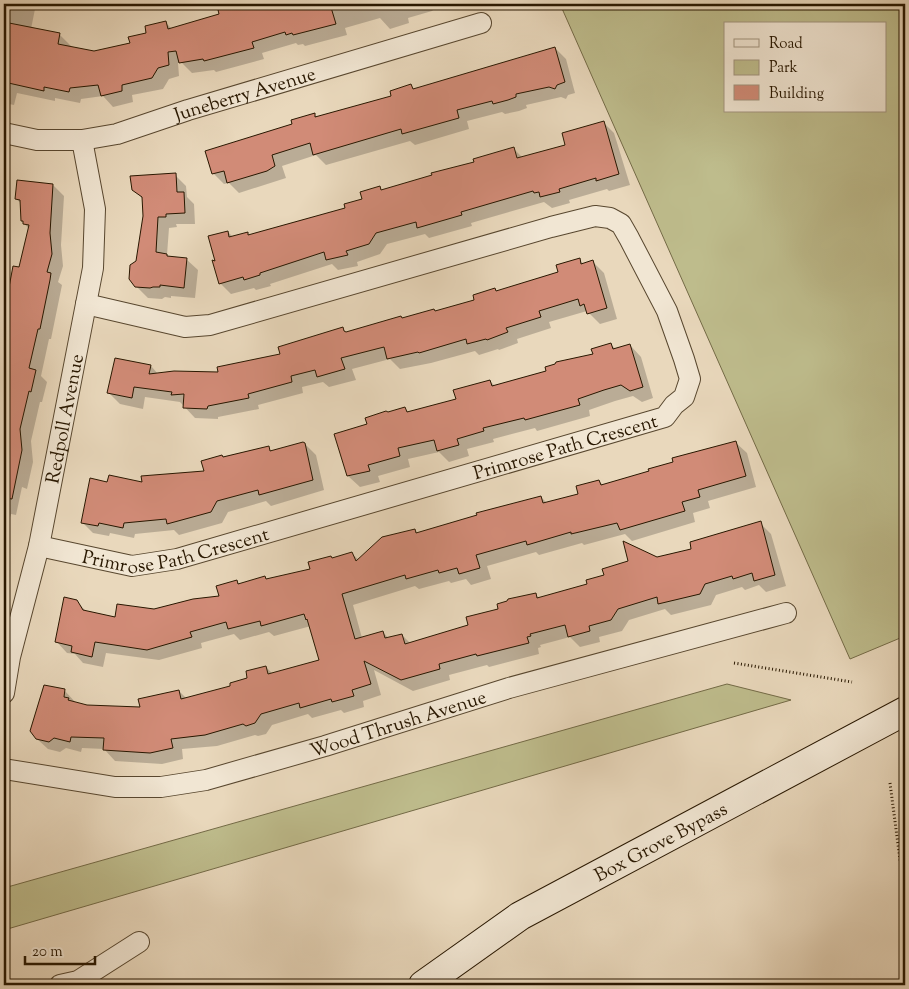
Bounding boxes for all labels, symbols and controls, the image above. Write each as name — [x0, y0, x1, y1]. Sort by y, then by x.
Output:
legend — [724, 22, 886, 112]
text: Road — [769, 34, 803, 55]
text: Park — [769, 58, 798, 79]
street label: Juneberry Avenue — [170, 62, 319, 130]
text: Building — [769, 84, 824, 105]
street label: Redpoll Avenue — [40, 352, 92, 486]
street label: Primrose Path Crescent — [471, 409, 662, 488]
street label: Primrose Path Crescent — [79, 522, 273, 583]
street label: Wood Thrush Avenue — [307, 685, 490, 766]
street label: Box Grove Bypass — [590, 797, 733, 890]
scale bar — [25, 934, 95, 966]
text: 20 m — [32, 942, 63, 963]

